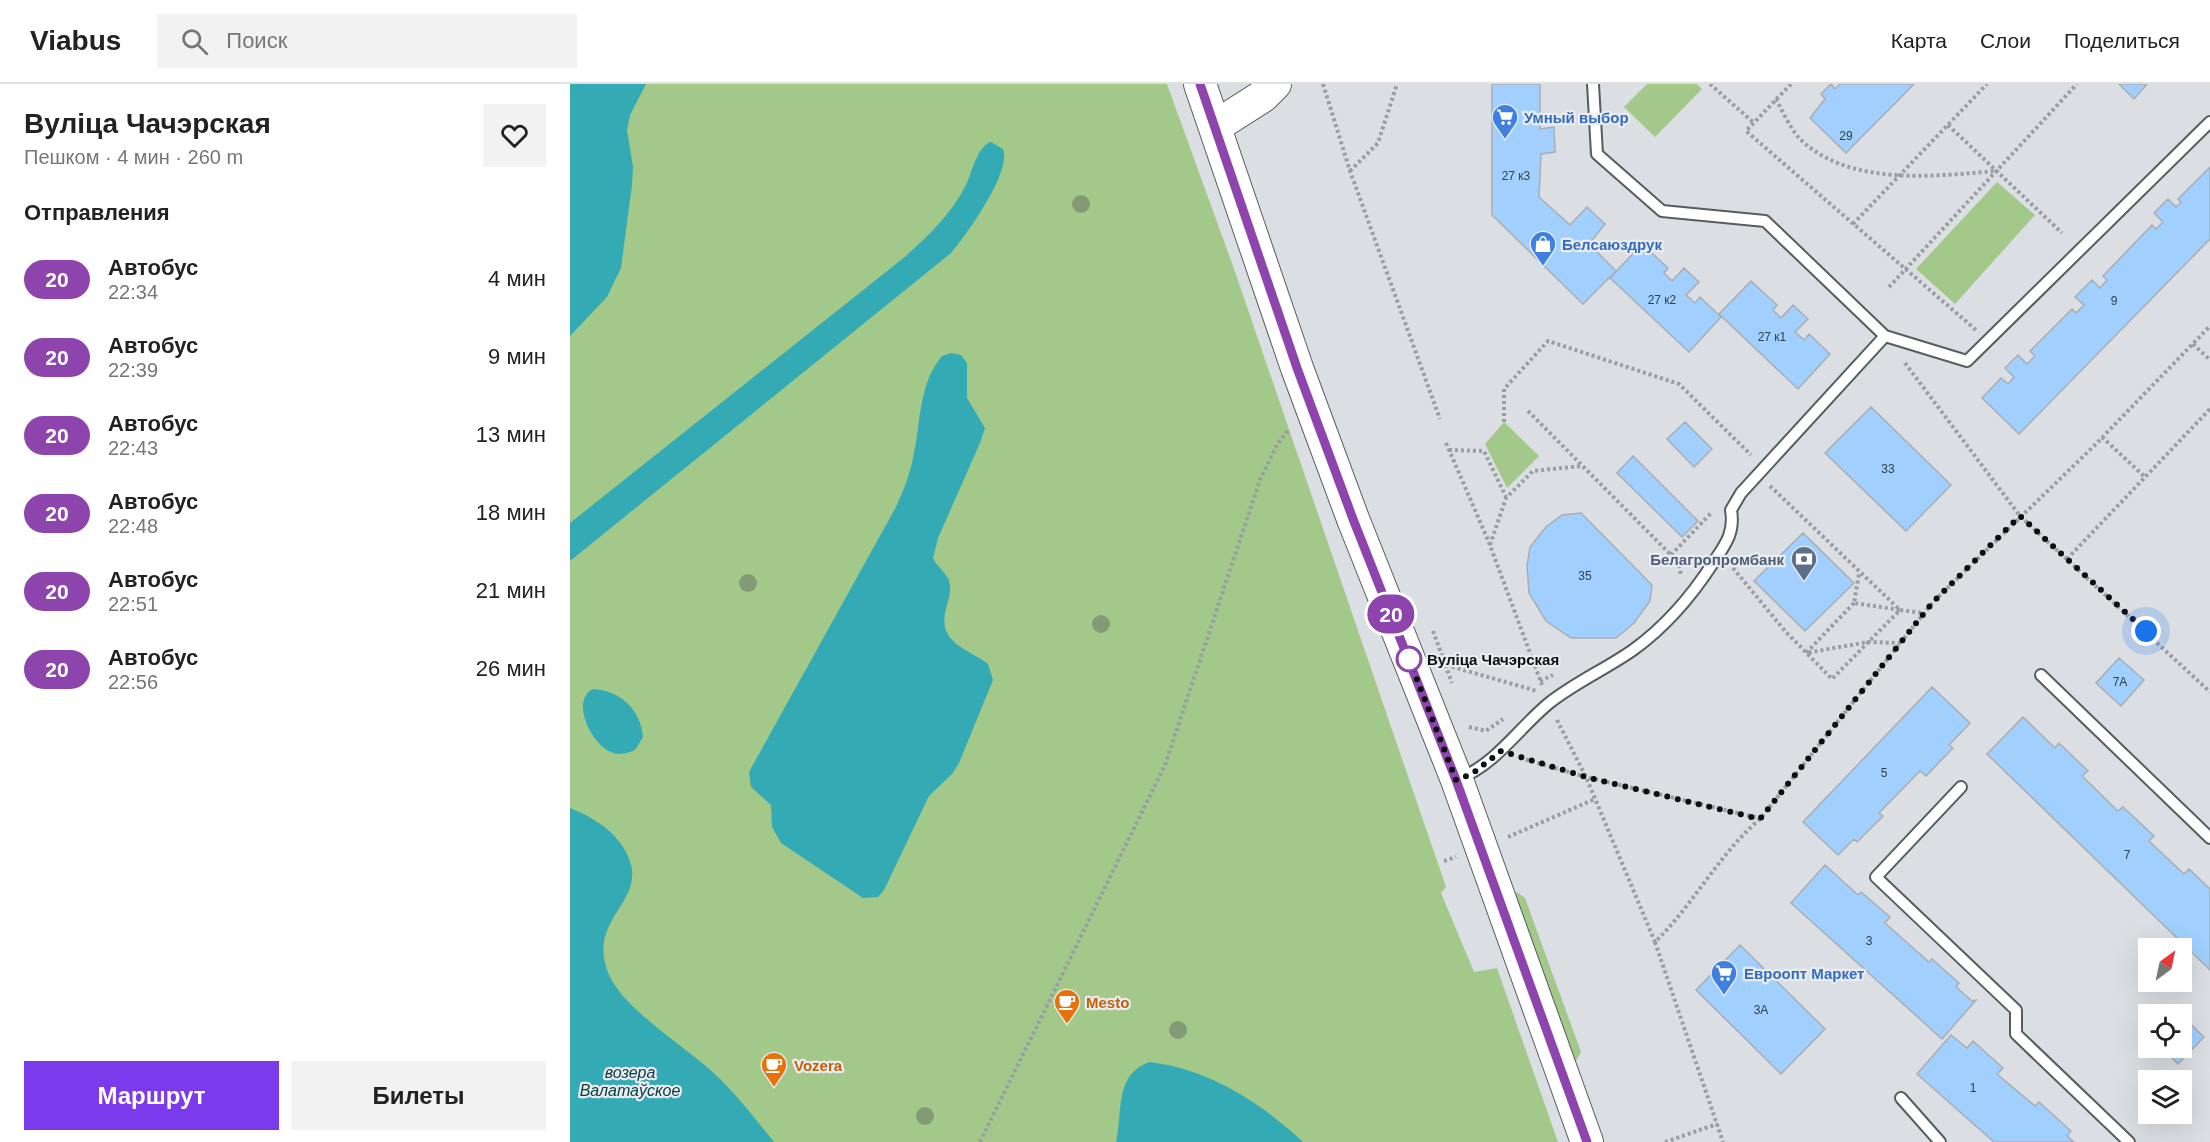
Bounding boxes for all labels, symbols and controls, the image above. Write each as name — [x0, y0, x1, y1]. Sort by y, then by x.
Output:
search box — [157, 14, 577, 68]
text: Viabus — [30, 25, 121, 56]
icon: search — [178, 25, 211, 58]
text: Поиск — [226, 28, 287, 53]
text: Карта — [1891, 29, 1947, 52]
text: Слои — [1980, 29, 2031, 52]
text: Поделиться — [2064, 29, 2180, 52]
supermarket icon: Умный выбор — [1490, 102, 1520, 140]
button: heart — [483, 104, 546, 167]
text: Вуліца Чачэрская — [24, 108, 271, 139]
place label: Умный выбор — [1524, 109, 1629, 126]
house number: 29 — [1839, 129, 1853, 143]
text: Пешком · 4 мин · 260 m — [24, 146, 243, 168]
house number: 27 к3 — [1502, 169, 1531, 183]
text: Отправления — [24, 200, 170, 225]
shop icon: Белсаюздрук — [1528, 229, 1558, 267]
place label: Белсаюздрук — [1562, 236, 1662, 253]
text: Автобус — [108, 255, 198, 280]
text: 4 мин — [488, 266, 546, 291]
text: 20 — [45, 268, 69, 291]
text: 22:34 — [108, 281, 158, 303]
house number: 27 к2 — [1648, 293, 1677, 307]
house number: 9 — [2111, 294, 2118, 308]
house number: 27 к1 — [1758, 330, 1787, 344]
text: Автобус — [108, 333, 198, 358]
text: 9 мин — [488, 344, 546, 369]
text: 20 — [45, 346, 69, 369]
text: 22:39 — [108, 359, 158, 381]
text: Автобус — [108, 411, 198, 436]
text: 13 мин — [476, 422, 546, 447]
text: 20 — [45, 424, 69, 447]
text: 22:43 — [108, 437, 158, 459]
house number: 33 — [1881, 462, 1895, 476]
text: Автобус — [108, 489, 198, 514]
text: 18 мин — [476, 500, 546, 525]
text: 20 — [45, 502, 69, 525]
text: 22:48 — [108, 515, 158, 537]
bank icon: Белагропромбанк — [1789, 544, 1819, 582]
place label: Белагропромбанк — [1650, 551, 1784, 568]
text: Автобус — [108, 567, 198, 592]
house number: 35 — [1578, 569, 1592, 583]
text: 21 мин — [476, 578, 546, 603]
text: 20 — [45, 580, 69, 603]
text: 22:51 — [108, 593, 158, 615]
line badge: 20 — [1364, 594, 1418, 634]
text: 20 — [1379, 603, 1403, 626]
your location — [2131, 616, 2161, 646]
text: Автобус — [108, 645, 198, 670]
marker: Вуліца Чачэрская — [1396, 646, 1422, 672]
place label: Вуліца Чачэрская — [1427, 651, 1559, 668]
text: 26 мин — [476, 656, 546, 681]
text: 20 — [45, 658, 69, 681]
text: 22:56 — [108, 671, 158, 693]
house number: 7А — [2113, 675, 2127, 689]
house number: 5 — [1881, 766, 1888, 780]
house number: 7 — [2124, 848, 2131, 862]
house number: 3 — [1866, 934, 1873, 948]
north arrow — [2138, 938, 2192, 992]
map controls — [2138, 938, 2192, 1124]
supermarket icon: Евроопт Маркет — [1709, 958, 1739, 996]
place label: Евроопт Маркет — [1744, 965, 1864, 982]
cafe icon: Mesto — [1052, 987, 1082, 1025]
place label: Mesto — [1086, 994, 1129, 1011]
house number: 3А — [1754, 1003, 1768, 1017]
button: locate — [2138, 1004, 2192, 1058]
cafe icon: Vozera — [759, 1050, 789, 1088]
place label: Vozera — [794, 1057, 843, 1074]
button: Маршрут — [24, 1061, 279, 1130]
button: Билеты — [291, 1061, 546, 1130]
water label: возера Валатаўское — [580, 1064, 680, 1099]
button: layers — [2138, 1070, 2192, 1124]
house number: 1 — [1970, 1081, 1977, 1095]

